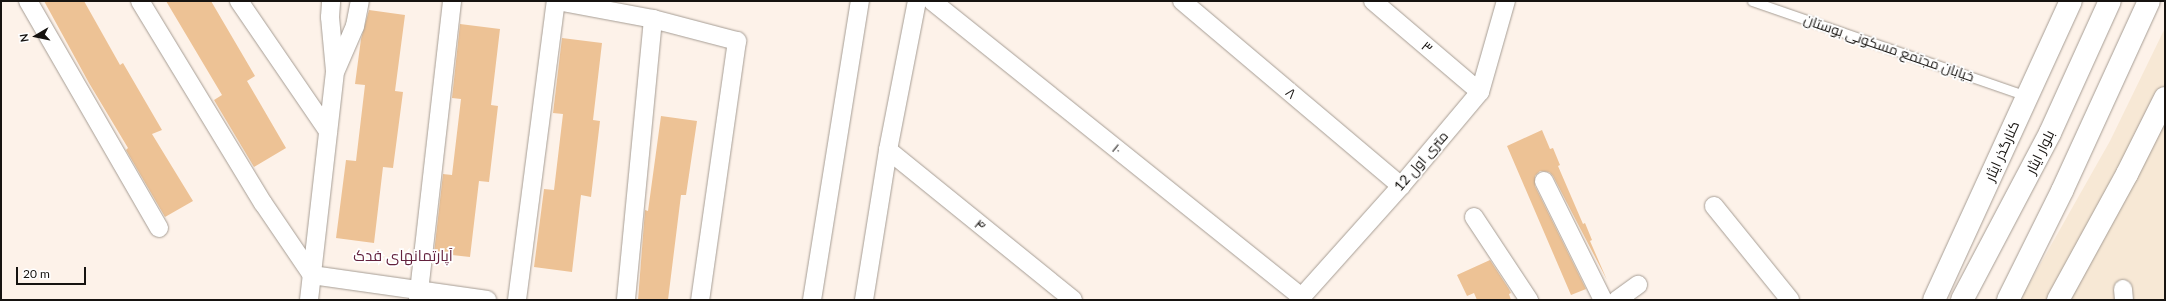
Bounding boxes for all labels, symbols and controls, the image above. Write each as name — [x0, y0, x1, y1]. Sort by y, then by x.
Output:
street label: خیابان مجتمع مسکونی بوستان — [1802, 11, 1976, 85]
north arrow — [16, 16, 56, 56]
text: N — [17, 33, 31, 43]
street label: ۳ — [1418, 38, 1436, 56]
street label: ۸ — [1282, 84, 1300, 102]
street label: کنارگذر ایثار — [1981, 118, 2023, 184]
street label: بلوار ایثار — [2022, 127, 2058, 177]
street label: 12 متری اول — [1390, 128, 1452, 194]
street label: ۱۰ — [1109, 140, 1125, 158]
street label: ۴ — [971, 216, 989, 234]
district label: آپارتمانهای فدک — [353, 247, 453, 265]
scale bar — [18, 259, 88, 285]
text: 20 m — [23, 266, 50, 281]

